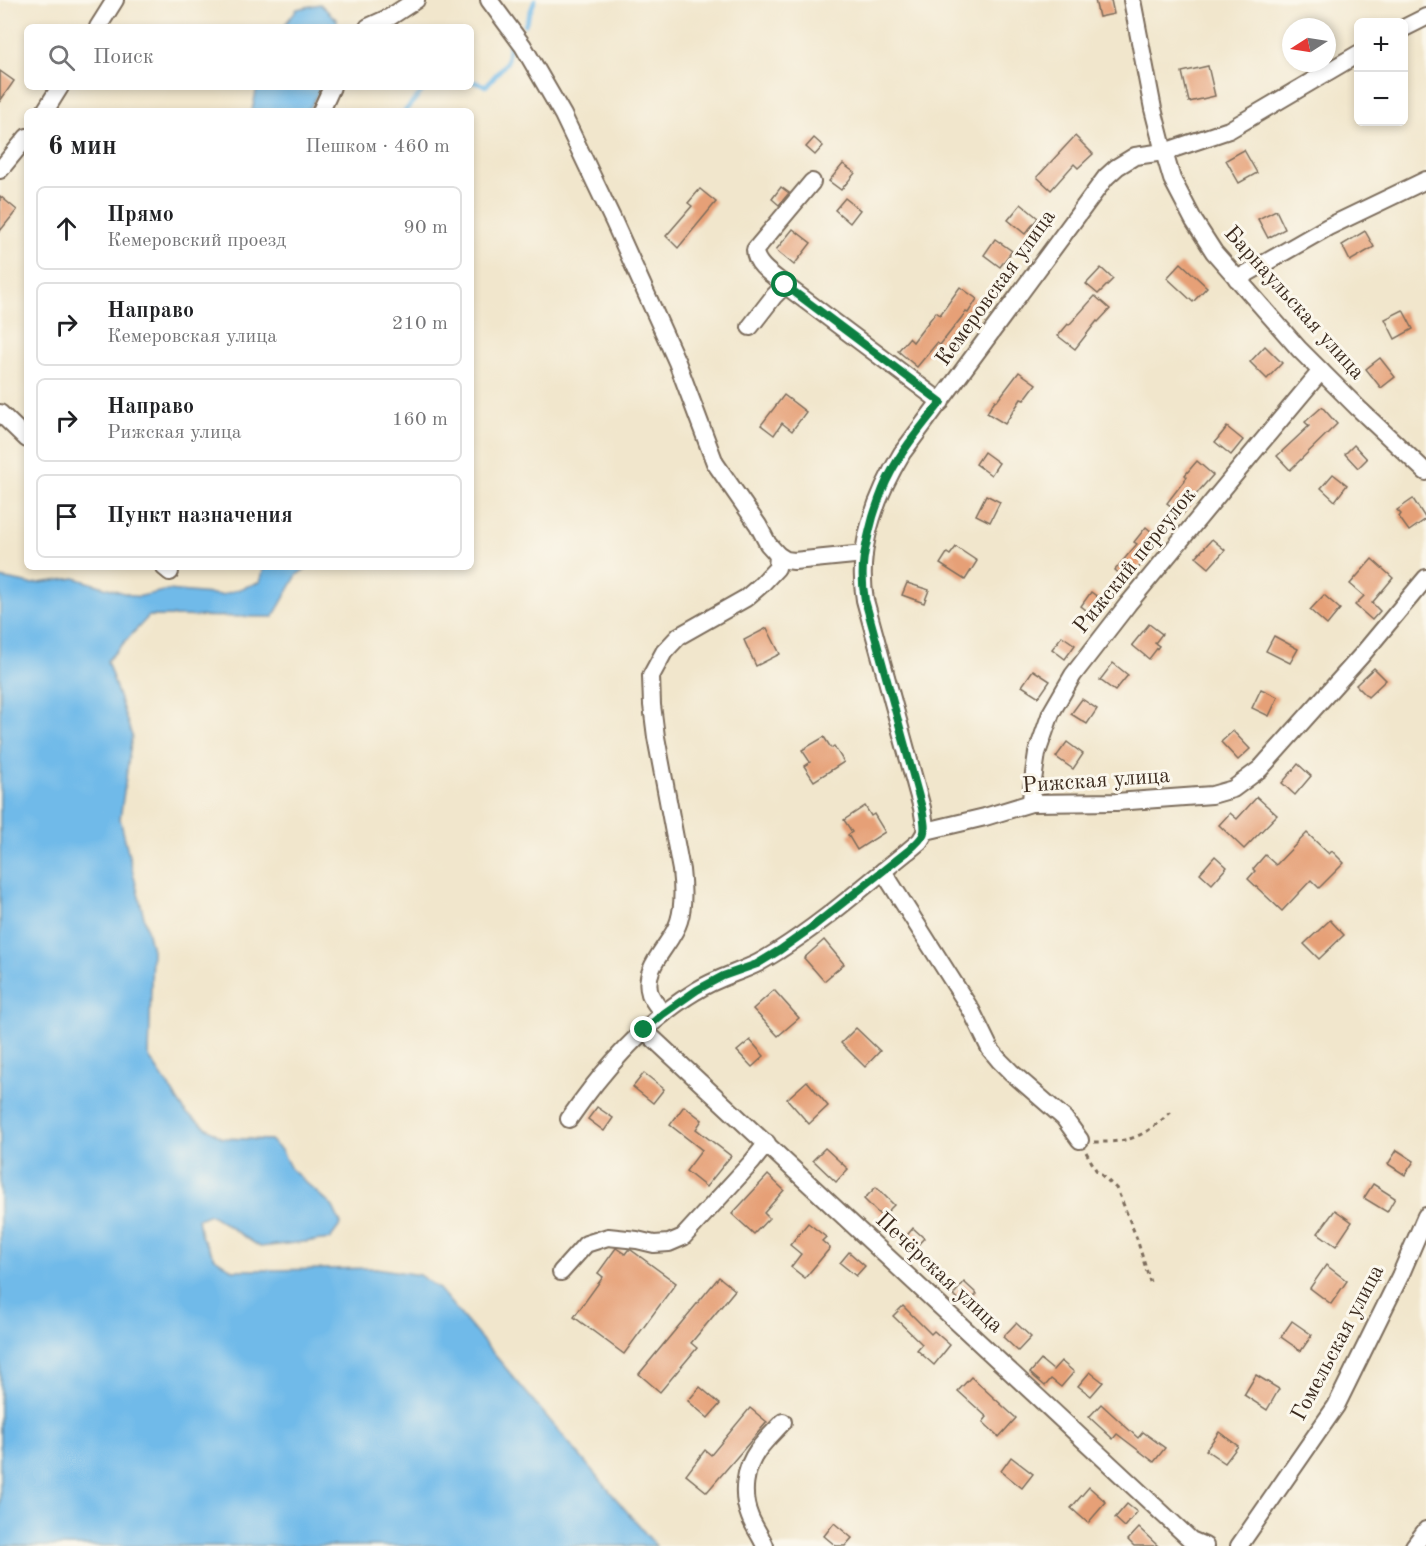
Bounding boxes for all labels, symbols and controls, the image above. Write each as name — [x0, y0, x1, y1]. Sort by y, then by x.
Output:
north arrow — [1282, 18, 1336, 72]
map controls — [1354, 18, 1408, 126]
button: + — [1354, 18, 1408, 72]
search box — [24, 24, 474, 90]
icon: search — [45, 41, 78, 74]
text: Поиск — [93, 46, 154, 68]
button: − — [1354, 72, 1408, 126]
text: 6 мин — [48, 134, 117, 160]
text: Пешком · 460 m — [305, 137, 450, 157]
text: Прямо — [107, 204, 174, 226]
street label: Кемеровская улица — [932, 206, 1060, 370]
icon: ahead — [50, 212, 83, 245]
text: 90 m — [403, 218, 448, 238]
street label: Барнаульская улица — [1220, 222, 1368, 384]
text: Кемеровский проезд — [107, 231, 286, 251]
route start — [771, 271, 797, 297]
text: Направо — [107, 300, 194, 322]
icon: right — [50, 308, 83, 341]
text: 210 m — [392, 314, 448, 334]
text: Кемеровская улица — [107, 327, 277, 347]
text: Направо — [107, 396, 194, 418]
icon: right — [50, 404, 83, 437]
text: 160 m — [392, 410, 448, 430]
text: Рижская улица — [107, 423, 242, 443]
street label: Рижский переулок — [1070, 484, 1200, 638]
icon: arrive — [50, 500, 83, 533]
text: Пункт назначения — [107, 505, 293, 527]
street label: Рижская улица — [1021, 765, 1171, 797]
route end — [630, 1016, 656, 1042]
street label: Печёрская улица — [871, 1209, 1007, 1338]
street label: Гомельская улица — [1288, 1261, 1388, 1425]

